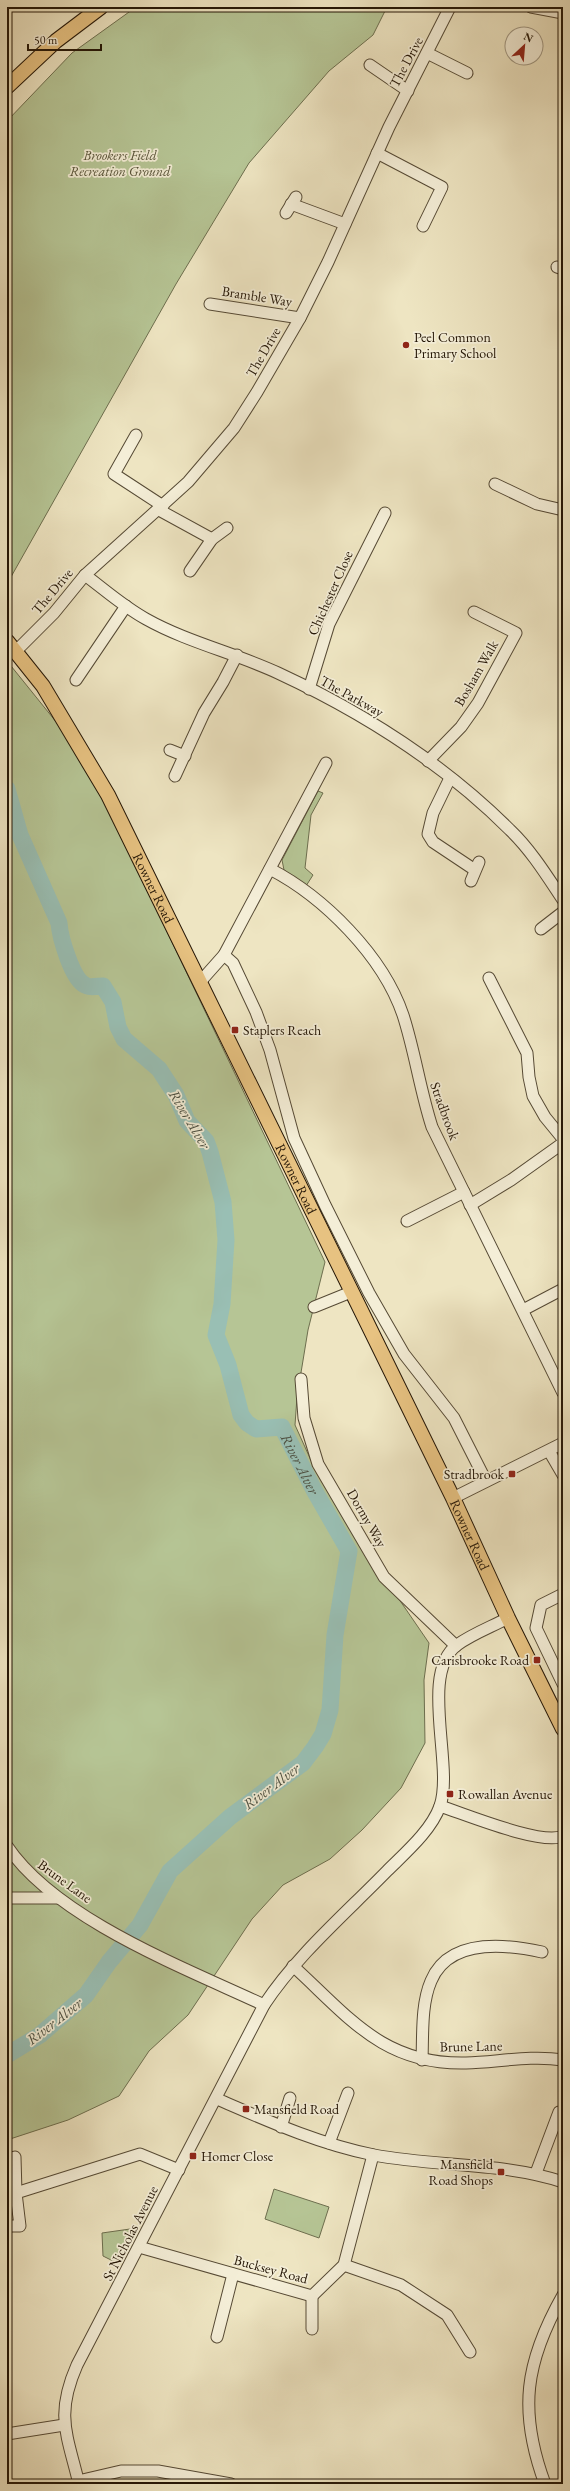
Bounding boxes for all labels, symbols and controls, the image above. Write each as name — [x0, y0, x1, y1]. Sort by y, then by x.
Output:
scale bar — [28, 26, 101, 52]
north arrow — [504, 26, 544, 66]
text: N — [521, 29, 536, 45]
text: 50 m — [34, 32, 58, 48]
street label: The Drive — [385, 33, 427, 90]
park label: Brookers Field Recreation Ground — [70, 146, 171, 180]
street label: Bramble Way — [221, 282, 294, 311]
street label: The Drive — [242, 323, 285, 380]
place label: Peel Common Primary School — [414, 328, 497, 362]
marker: Peel Common Primary School — [401, 340, 411, 350]
street label: Chichester Close — [303, 547, 357, 638]
street label: The Drive — [28, 564, 77, 618]
street label: Bosham Walk — [450, 636, 502, 709]
street label: The Parkway — [317, 671, 388, 721]
street label: Rowner Road — [129, 850, 179, 927]
place label: Staplers Reach — [243, 1021, 321, 1039]
marker: Staplers Reach — [230, 1025, 240, 1035]
street label: Stradbrook — [426, 1080, 464, 1143]
water label: River Alver — [165, 1086, 216, 1153]
street label: Rowner Road — [271, 1141, 322, 1218]
water label: River Alver — [277, 1430, 325, 1499]
place label: Stradbrook — [444, 1465, 504, 1483]
marker: Stradbrook — [507, 1469, 517, 1479]
street label: Dormy Way — [343, 1486, 391, 1551]
street label: Rowner Road — [446, 1496, 494, 1574]
place label: Carisbrooke Road — [431, 1651, 530, 1669]
marker: Carisbrooke Road — [532, 1655, 542, 1665]
water label: River Alver — [239, 1758, 304, 1813]
place label: Rowallan Avenue — [458, 1785, 553, 1803]
marker: Rowallan Avenue — [445, 1789, 455, 1799]
street label: Brune Lane — [34, 1855, 96, 1907]
water label: River Alver — [22, 1992, 87, 2049]
street label: Brune Lane — [440, 2036, 503, 2056]
place label: Mansfield Road — [254, 2100, 340, 2118]
marker: Mansfield Road — [241, 2104, 251, 2114]
place label: Homer Close — [201, 2147, 274, 2165]
marker: Homer Close — [188, 2151, 198, 2161]
place label: Mansfield Road Shops — [428, 2155, 494, 2189]
marker: Mansfield Road Shops — [496, 2167, 506, 2177]
street label: St Nicholas Avenue — [98, 2182, 162, 2284]
street label: Bucksey Road — [232, 2250, 311, 2288]

